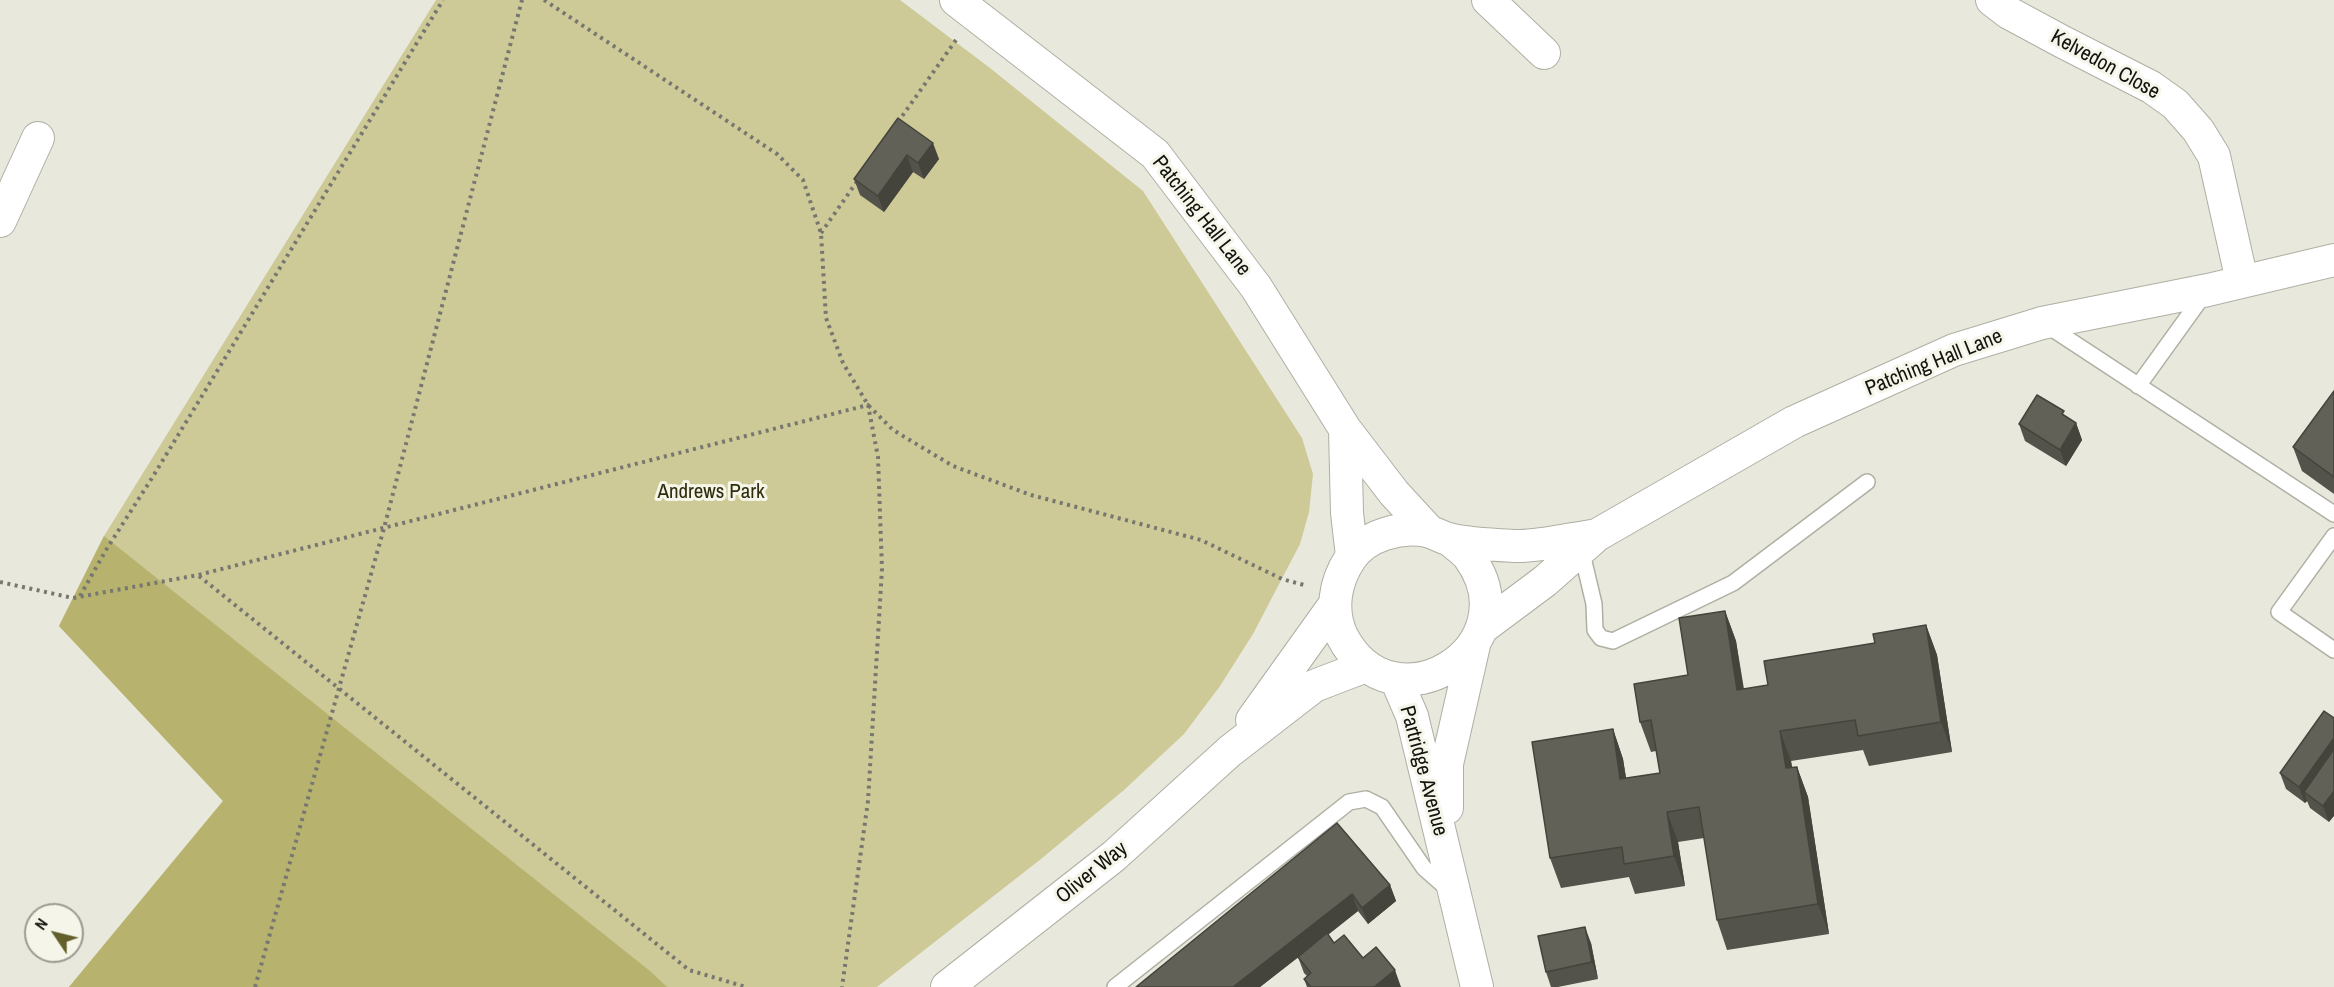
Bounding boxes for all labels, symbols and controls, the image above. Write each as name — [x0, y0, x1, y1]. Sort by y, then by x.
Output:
street label: Kelvedon Close — [2046, 25, 2164, 105]
street label: Patching Hall Lane — [1146, 151, 1256, 281]
street label: Patching Hall Lane — [1862, 324, 2006, 402]
park label: Andrews Park — [657, 479, 765, 505]
street label: Partridge Avenue — [1394, 703, 1452, 839]
street label: Oliver Way — [1051, 837, 1133, 909]
north arrow — [24, 903, 84, 963]
text: N — [29, 914, 53, 934]

